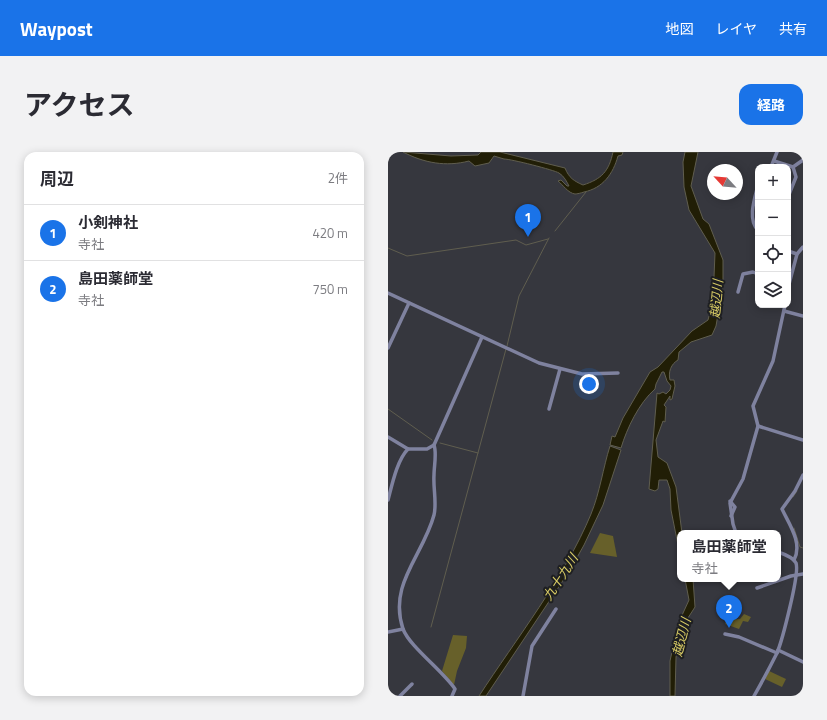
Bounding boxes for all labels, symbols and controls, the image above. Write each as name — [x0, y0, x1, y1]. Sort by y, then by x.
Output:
text: Waypost — [20, 14, 93, 43]
text: 地図 — [665, 18, 693, 39]
text: レイヤ — [715, 18, 757, 39]
text: 共有 — [779, 18, 807, 39]
text: アクセス — [24, 83, 135, 126]
button: 経路 — [739, 84, 803, 125]
north arrow — [707, 164, 743, 200]
map controls — [755, 164, 791, 308]
button: + — [755, 164, 791, 200]
text: 周辺 — [40, 166, 74, 192]
text: 2件 — [328, 168, 348, 188]
button: − — [755, 200, 791, 236]
pin: 1 — [515, 204, 541, 237]
text: 小剣神社 — [78, 211, 138, 234]
text: 1 — [49, 223, 57, 243]
text: 420 m — [312, 223, 348, 243]
text: 寺社 — [78, 234, 104, 254]
button: locate — [755, 236, 791, 272]
text: 島田薬師堂 — [78, 267, 153, 290]
button: layers — [755, 272, 791, 308]
water label: 越辺川 — [704, 277, 728, 319]
text: 2 — [49, 279, 57, 299]
text: 750 m — [312, 279, 348, 299]
text: 寺社 — [78, 290, 104, 310]
your location — [579, 374, 599, 394]
popup — [677, 530, 781, 582]
text: 島田薬師堂 — [691, 535, 767, 558]
water label: 九十九川 — [537, 548, 584, 604]
text: 寺社 — [691, 558, 718, 578]
pin: 2 — [716, 595, 742, 628]
water label: 越辺川 — [667, 614, 696, 658]

